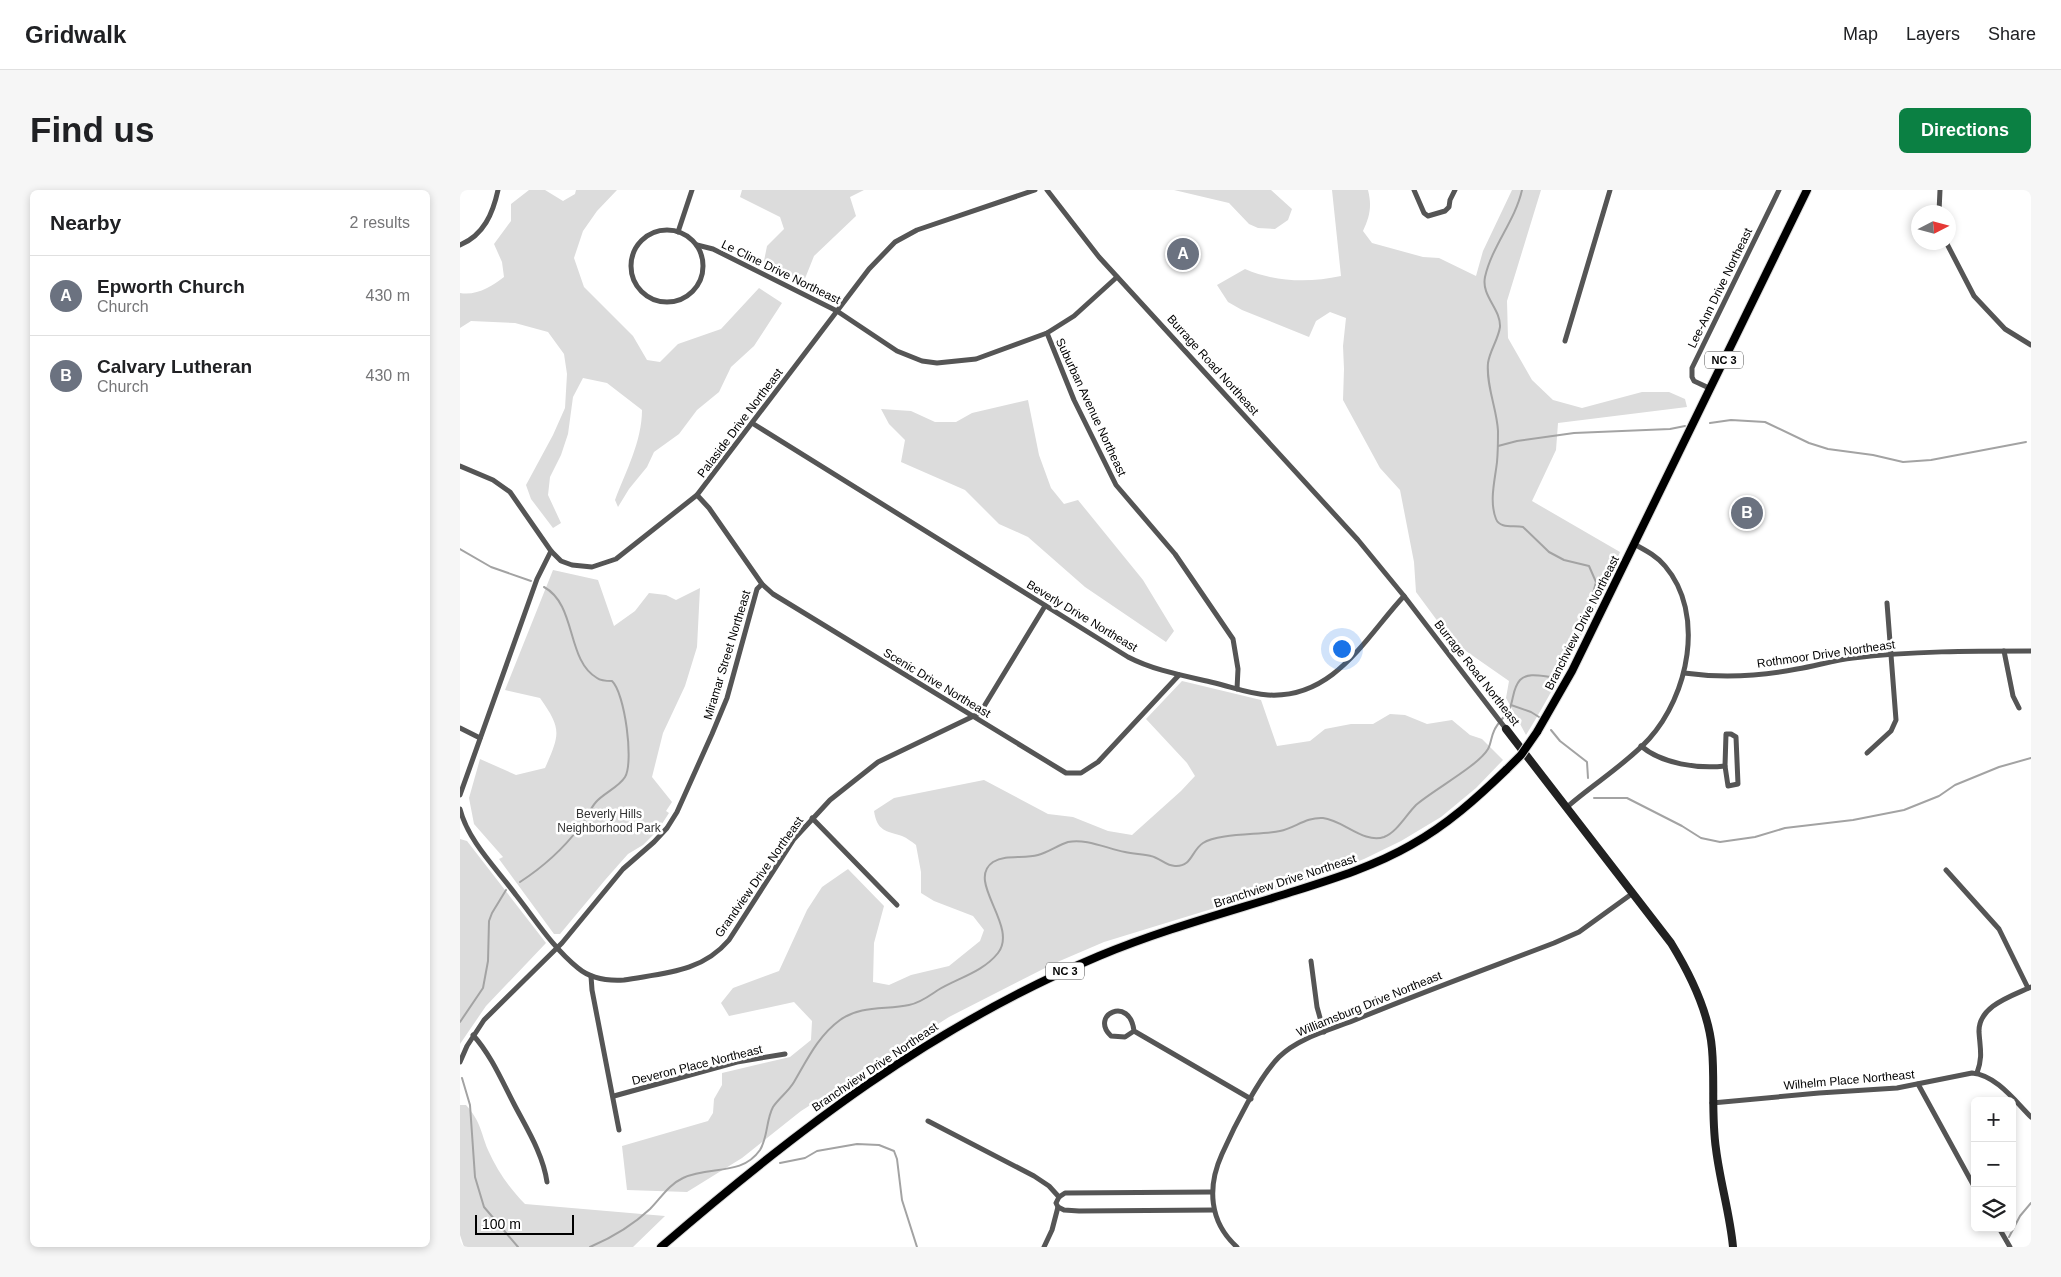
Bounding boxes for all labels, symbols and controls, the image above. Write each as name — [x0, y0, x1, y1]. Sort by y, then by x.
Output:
text: Gridwalk — [25, 21, 126, 48]
text: Map — [1843, 24, 1878, 44]
text: Layers — [1906, 24, 1960, 44]
text: Share — [1988, 24, 2036, 44]
button: Directions — [1899, 108, 2031, 153]
text: Find us — [30, 110, 154, 149]
north arrow — [1911, 205, 1956, 250]
text: Nearby — [50, 211, 121, 234]
text: 2 results — [350, 214, 410, 231]
street label: Lee-Ann Drive Northeast — [1685, 225, 1756, 350]
pin: A — [1167, 235, 1199, 273]
street label: Le Cline Drive Northeast — [719, 237, 843, 307]
text: Epworth Church — [97, 276, 245, 297]
text: A — [60, 287, 72, 304]
text: 430 m — [366, 287, 410, 304]
text: Church — [97, 298, 149, 315]
street label: Burrage Road Northeast — [1164, 312, 1262, 419]
street label: Suburban Avenue Northeast — [1053, 336, 1129, 479]
road number: NC 3 — [1705, 352, 1743, 368]
text: Calvary Lutheran — [97, 356, 252, 377]
street label: Palaside Drive Northeast — [694, 365, 786, 480]
text: B — [60, 367, 72, 384]
text: 430 m — [366, 367, 410, 384]
text: Church — [97, 378, 149, 395]
pin: B — [1731, 494, 1763, 532]
street label: Branchview Drive Northeast — [1542, 553, 1622, 692]
street label: Beverly Drive Northeast — [1024, 577, 1140, 655]
street label: Miramar Street Northeast — [701, 588, 754, 721]
street label: Burrage Road Northeast — [1431, 617, 1523, 729]
your location — [1329, 636, 1355, 662]
street label: Rothmoor Drive Northeast — [1756, 637, 1897, 671]
street label: Scenic Drive Northeast — [881, 645, 994, 721]
park label: Beverly Hills Neighborhood Park — [557, 807, 662, 835]
street label: Grandview Drive Northeast — [712, 813, 806, 940]
street label: Branchview Drive Northeast — [1212, 851, 1359, 911]
road number: NC 3 — [1046, 962, 1084, 979]
street label: Williamsburg Drive Northeast — [1294, 968, 1444, 1040]
street label: Branchview Drive Northeast — [809, 1019, 941, 1114]
street label: Deveron Place Northeast — [630, 1042, 764, 1088]
street label: Wilhelm Place Northeast — [1783, 1067, 1916, 1093]
map controls — [1971, 1097, 2016, 1232]
button: + — [1971, 1097, 2016, 1142]
button: − — [1971, 1142, 2016, 1187]
button: layers — [1971, 1187, 2016, 1232]
scale bar — [475, 1212, 574, 1235]
text: 100 m — [482, 1216, 521, 1232]

